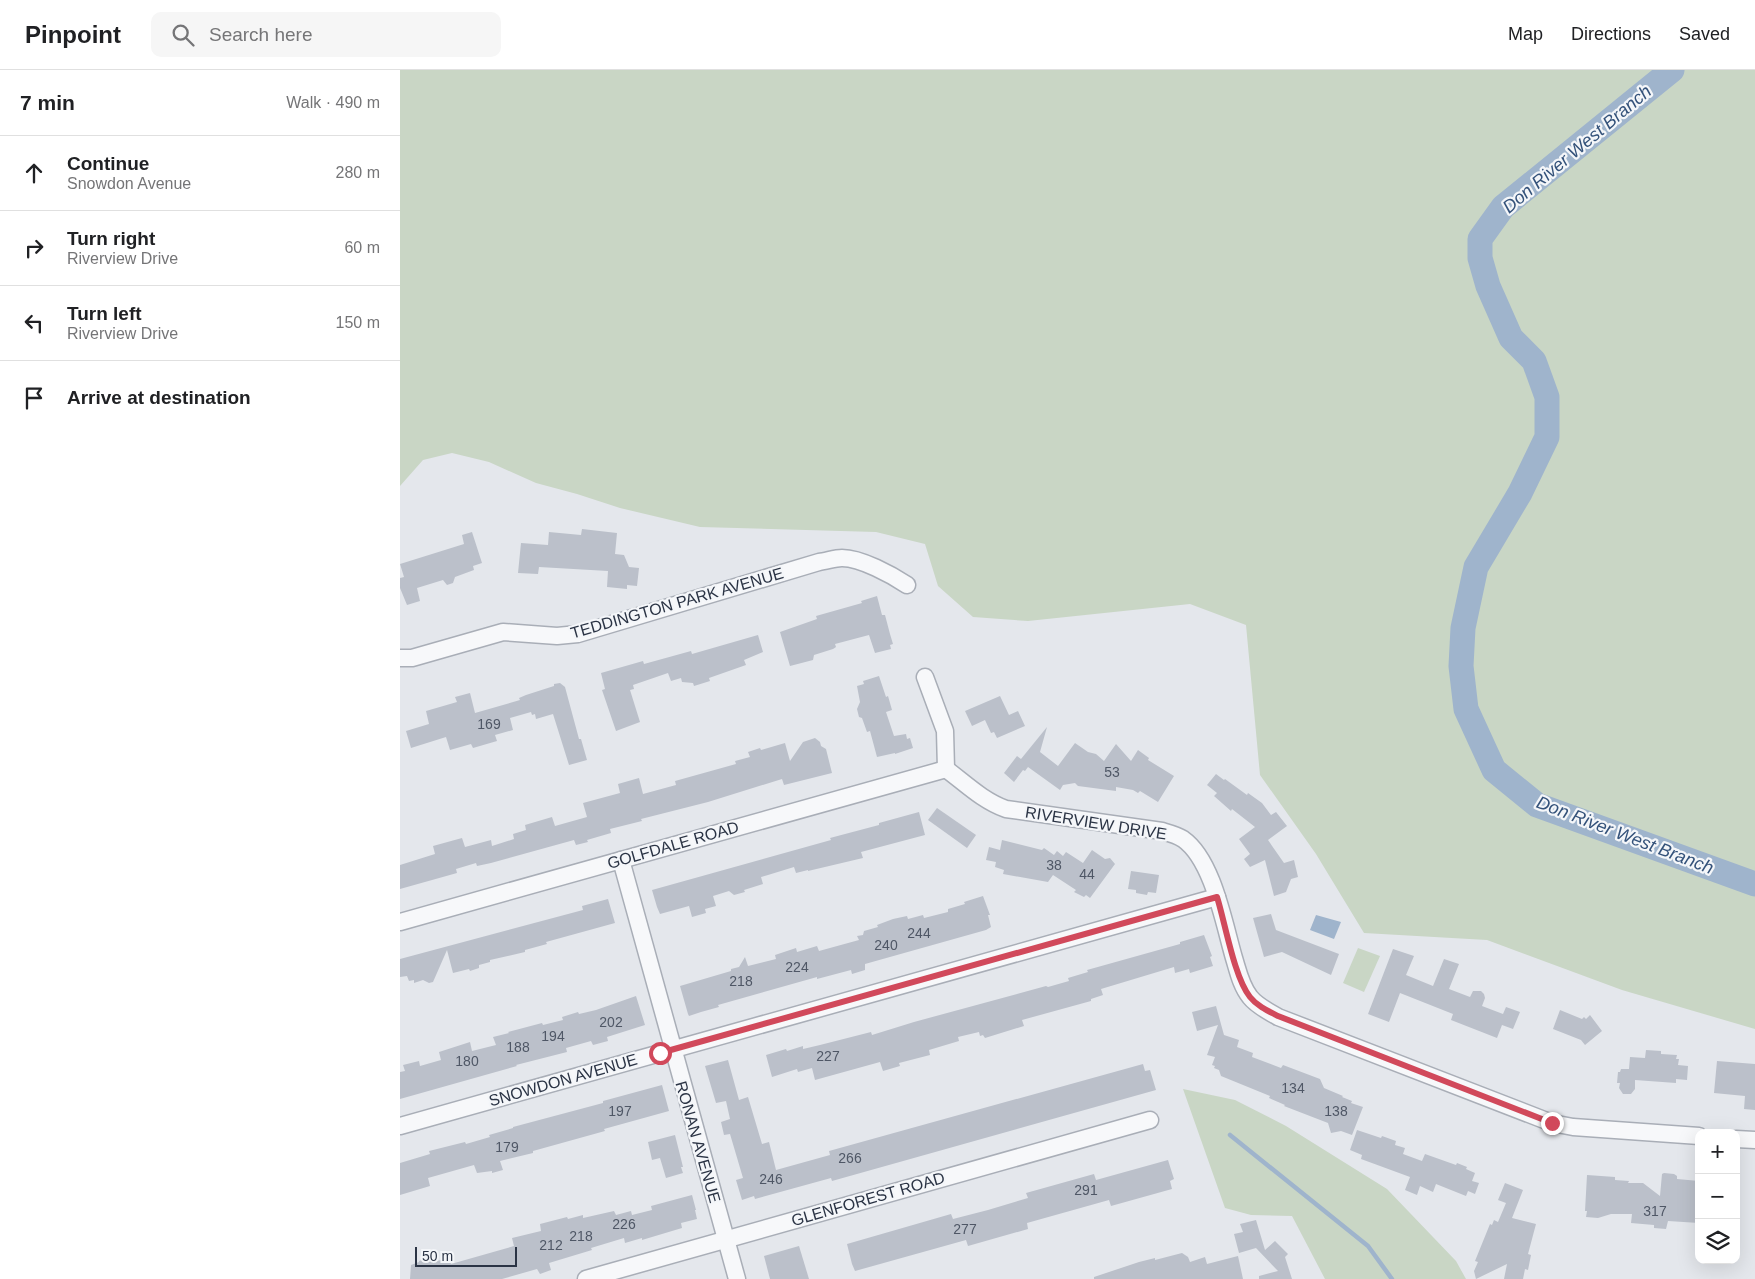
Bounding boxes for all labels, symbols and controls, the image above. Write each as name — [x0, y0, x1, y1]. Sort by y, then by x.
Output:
search box — [151, 12, 501, 57]
text: Pinpoint — [25, 21, 121, 48]
icon: search — [169, 21, 197, 49]
text: Search here — [209, 24, 313, 45]
text: Map — [1508, 24, 1543, 44]
text: Directions — [1571, 24, 1651, 44]
text: Saved — [1679, 24, 1730, 44]
water label: Don River West Branch — [1499, 81, 1655, 217]
text: 7 min — [20, 91, 75, 114]
text: Walk · 490 m — [286, 94, 380, 111]
text: Continue — [67, 153, 149, 174]
icon: ahead — [20, 159, 48, 187]
text: 280 m — [336, 164, 380, 181]
text: Snowdon Avenue — [67, 175, 191, 192]
text: Turn right — [67, 228, 155, 249]
icon: right — [20, 234, 48, 262]
text: 60 m — [344, 239, 380, 256]
text: Riverview Drive — [67, 250, 178, 267]
text: Turn left — [67, 303, 142, 324]
icon: left — [20, 309, 48, 337]
text: 150 m — [336, 314, 380, 331]
text: Riverview Drive — [67, 325, 178, 342]
icon: arrive — [20, 384, 48, 412]
text: Arrive at destination — [67, 387, 251, 408]
street label: TEDDINGTON PARK AVENUE — [569, 564, 785, 642]
house number: 169 — [477, 716, 501, 732]
house number: 53 — [1104, 764, 1120, 780]
water label: Don River West Branch — [1534, 792, 1716, 878]
street label: RIVERVIEW DRIVE — [1024, 803, 1168, 843]
street label: GOLFDALE ROAD — [605, 818, 741, 872]
house number: 38 — [1046, 857, 1062, 873]
house number: 44 — [1079, 866, 1095, 882]
house number: 244 — [907, 925, 931, 941]
house number: 240 — [874, 937, 898, 953]
house number: 224 — [785, 959, 809, 975]
house number: 218 — [729, 973, 753, 989]
house number: 202 — [599, 1014, 623, 1030]
house number: 194 — [541, 1028, 565, 1044]
house number: 188 — [506, 1039, 530, 1055]
route start — [649, 1042, 672, 1065]
house number: 227 — [816, 1048, 840, 1064]
street label: SNOWDON AVENUE — [487, 1051, 639, 1109]
house number: 180 — [455, 1053, 479, 1069]
street label: RONAN AVENUE — [672, 1079, 724, 1205]
house number: 134 — [1281, 1080, 1305, 1096]
house number: 197 — [608, 1103, 632, 1119]
house number: 138 — [1324, 1103, 1348, 1119]
route end — [1541, 1112, 1564, 1135]
map controls — [1695, 1129, 1740, 1264]
button: + — [1695, 1129, 1740, 1174]
house number: 179 — [495, 1139, 519, 1155]
house number: 266 — [838, 1150, 862, 1166]
street label: GLENFOREST ROAD — [789, 1169, 947, 1229]
house number: 246 — [759, 1171, 783, 1187]
button: − — [1695, 1174, 1740, 1219]
house number: 291 — [1074, 1182, 1098, 1198]
house number: 317 — [1643, 1203, 1667, 1219]
house number: 226 — [612, 1216, 636, 1232]
button: layers — [1695, 1219, 1740, 1264]
house number: 277 — [953, 1221, 977, 1237]
house number: 218 — [569, 1228, 593, 1244]
house number: 212 — [539, 1237, 563, 1253]
scale bar — [415, 1244, 518, 1267]
text: 50 m — [422, 1248, 453, 1264]

